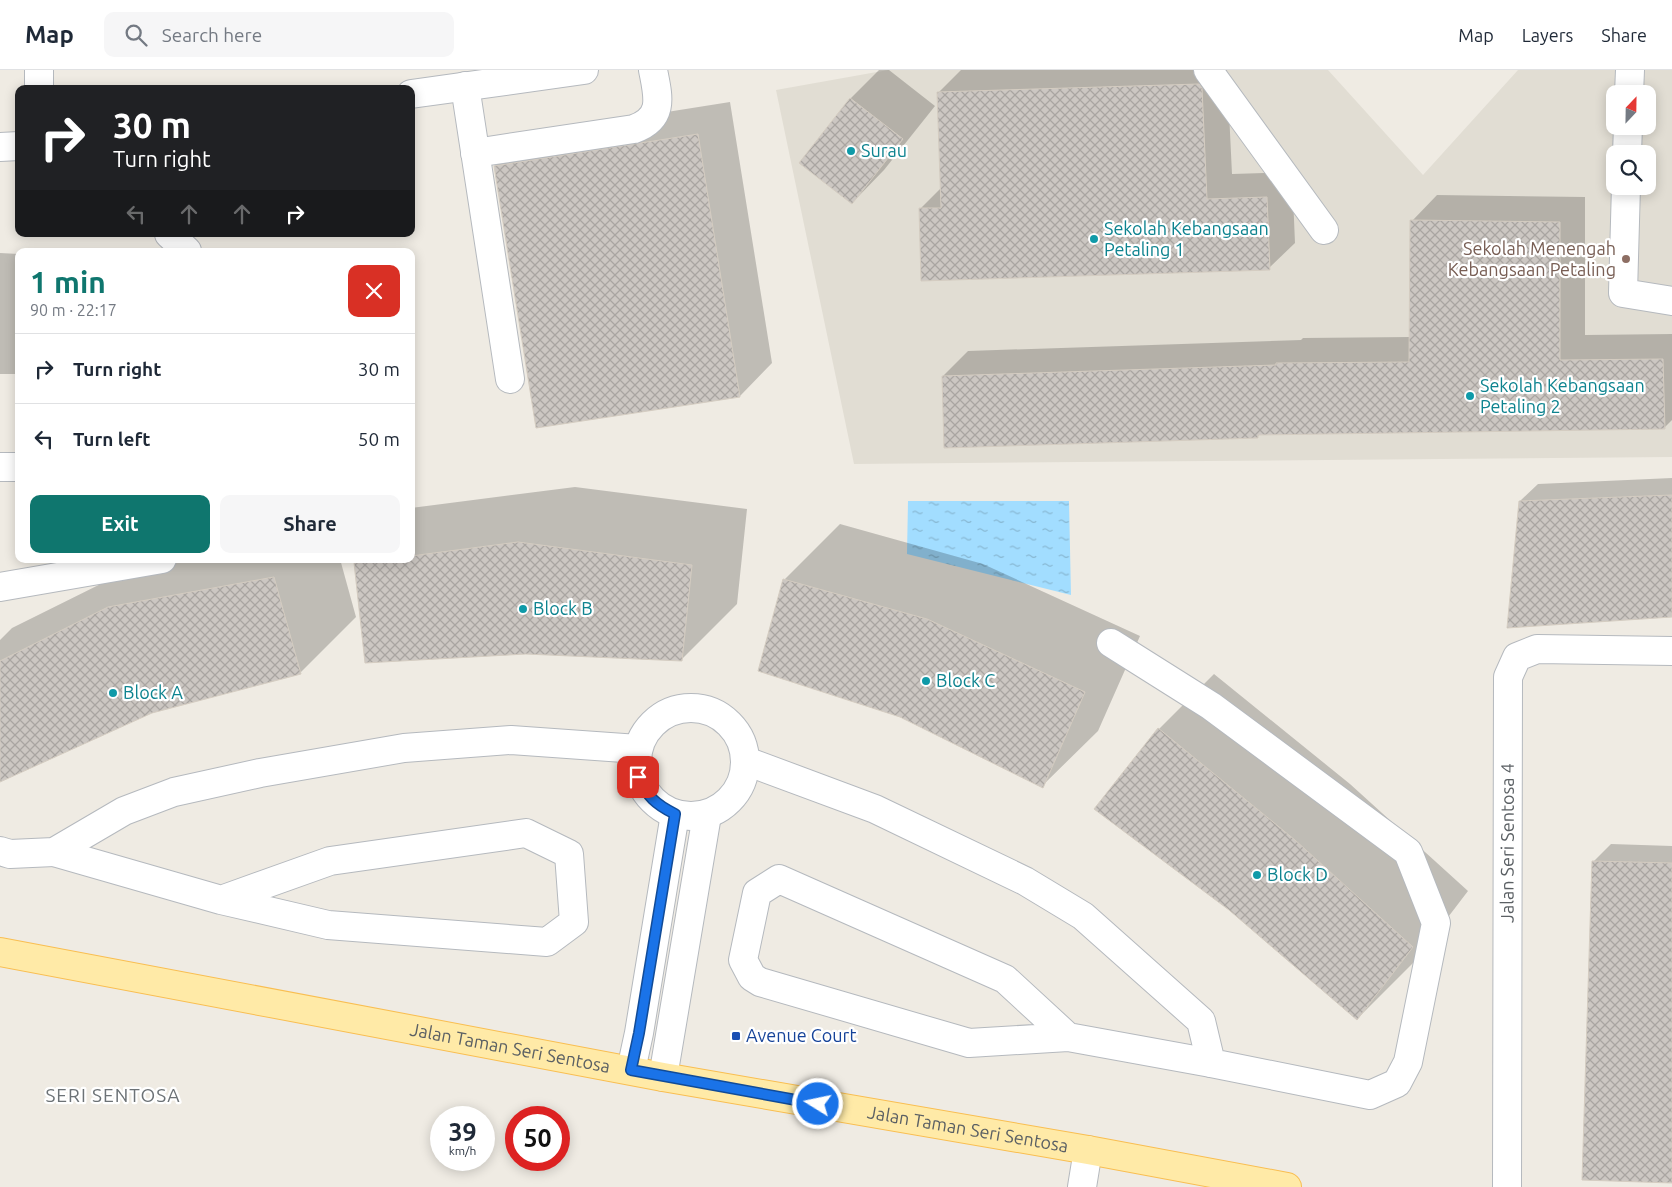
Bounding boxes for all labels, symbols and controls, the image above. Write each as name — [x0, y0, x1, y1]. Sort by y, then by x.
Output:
search box — [104, 12, 454, 57]
text: Map — [25, 21, 74, 48]
icon: search — [122, 21, 150, 49]
text: Search here — [162, 24, 262, 46]
text: Map — [1458, 25, 1494, 45]
text: Layers — [1522, 25, 1573, 45]
text: Share — [1601, 25, 1647, 45]
north arrow — [1606, 85, 1656, 135]
map controls — [1606, 85, 1656, 195]
icon: right — [30, 105, 95, 170]
text: 30 m — [113, 105, 191, 145]
place label: Surau — [861, 140, 907, 160]
marker: Surau — [845, 145, 857, 157]
button: search — [1606, 145, 1656, 195]
text: Turn right — [113, 146, 211, 171]
icon: left — [122, 200, 150, 228]
icon: ahead — [175, 200, 203, 228]
icon: ahead — [228, 200, 256, 228]
icon: right — [281, 200, 309, 228]
place label: Sekolah Kebangsaan Petaling 1 — [1104, 218, 1269, 259]
marker: Sekolah Kebangsaan Petaling 1 — [1088, 233, 1100, 245]
place label: Sekolah Menengah Kebangsaan Petaling — [1448, 238, 1616, 279]
marker: Sekolah Menengah Kebangsaan Petaling — [1620, 253, 1632, 265]
text: 1 min — [30, 265, 106, 299]
button: close — [348, 265, 400, 317]
text: 90 m · 22:17 — [30, 301, 117, 319]
icon: right — [30, 355, 58, 383]
text: Turn right — [73, 358, 161, 380]
text: 30 m — [358, 358, 400, 380]
place label: Sekolah Kebangsaan Petaling 2 — [1480, 375, 1645, 416]
marker: Sekolah Kebangsaan Petaling 2 — [1464, 390, 1476, 402]
icon: left — [30, 425, 58, 453]
text: Turn left — [73, 428, 151, 450]
text: 50 m — [358, 428, 400, 450]
button: Exit — [30, 495, 210, 553]
button: Share — [220, 495, 400, 553]
place label: Block B — [533, 598, 593, 618]
marker: Block B — [517, 603, 529, 615]
place label: Block C — [936, 670, 995, 690]
marker: Block C — [920, 675, 932, 687]
place label: Block A — [123, 682, 183, 702]
marker: Block A — [107, 687, 119, 699]
pin — [617, 756, 659, 798]
icon: arrive — [624, 763, 652, 791]
street label: Jalan Seri Sentosa 4 — [1497, 763, 1517, 923]
place label: Block D — [1267, 864, 1328, 884]
marker: Block D — [1251, 869, 1263, 881]
street label: Jalan Taman Seri Sentosa — [408, 1019, 612, 1076]
place label: Avenue Court — [746, 1025, 856, 1045]
marker: Avenue Court — [730, 1030, 742, 1042]
position arrow — [791, 1077, 843, 1129]
district label: SERI SENTOSA — [45, 1084, 181, 1106]
street label: Jalan Taman Seri Sentosa — [866, 1101, 1070, 1155]
speed limit sign: 50 — [505, 1106, 570, 1171]
text: 39 — [448, 1118, 477, 1146]
text: km/h — [449, 1144, 476, 1157]

